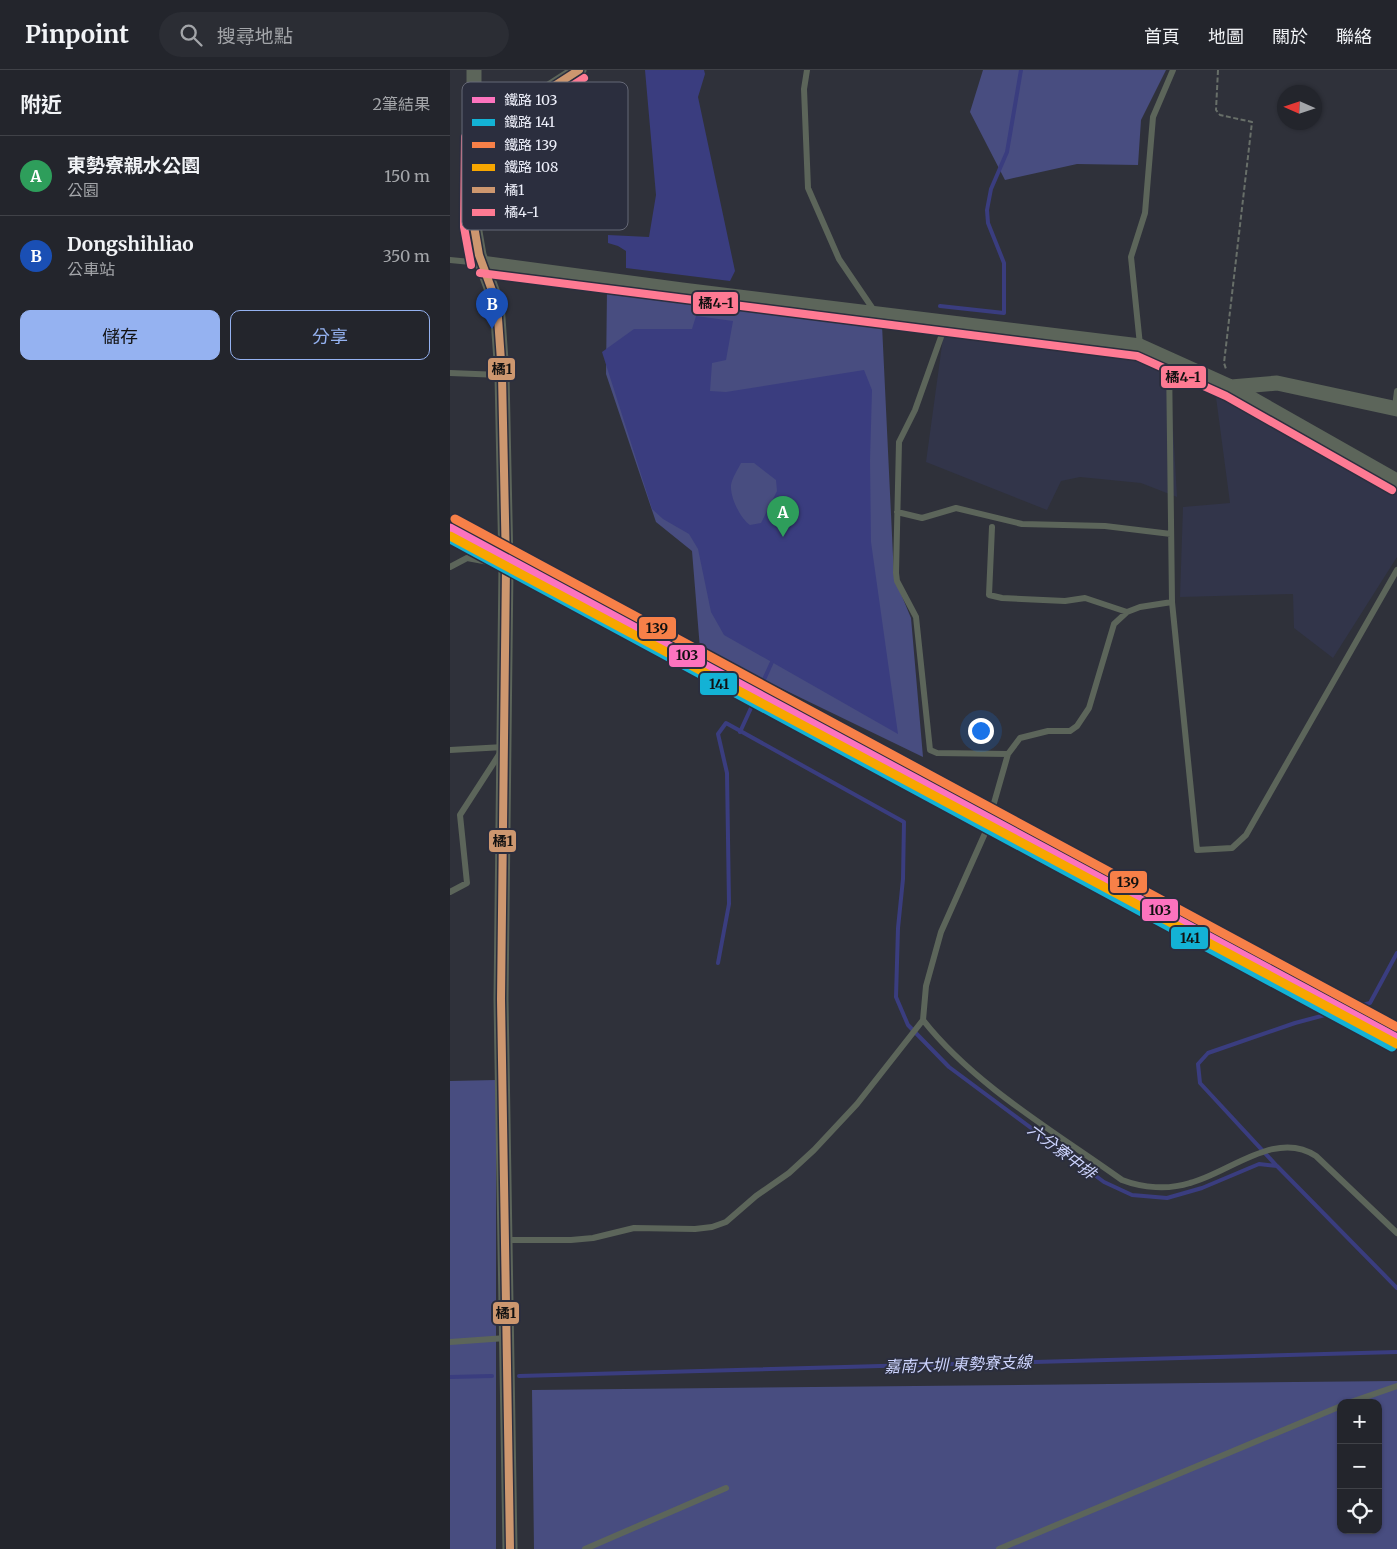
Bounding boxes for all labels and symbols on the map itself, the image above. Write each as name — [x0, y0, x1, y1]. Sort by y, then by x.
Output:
legend — [462, 82, 628, 230]
north arrow — [1277, 85, 1322, 130]
text: 鐵路 103 — [504, 91, 557, 109]
text: 鐵路 141 — [504, 113, 555, 131]
text: 鐵路 139 — [504, 136, 557, 154]
text: 鐵路 108 — [504, 158, 558, 176]
text: 橘1 — [504, 181, 524, 199]
text: 橘4-1 — [504, 203, 539, 221]
pin: B — [476, 288, 508, 329]
line badge: 橘4-1 — [692, 291, 739, 315]
text: 橘4-1 — [698, 294, 734, 312]
line badge: 橘1 — [487, 357, 516, 381]
text: 橘1 — [492, 360, 513, 378]
line badge: 橘4-1 — [1160, 365, 1207, 389]
text: 橘4-1 — [1165, 368, 1201, 386]
pin: A — [767, 496, 799, 537]
line badge: 139 — [638, 616, 677, 640]
text: 139 — [646, 619, 668, 637]
line badge: 103 — [668, 644, 706, 668]
text: 103 — [676, 646, 698, 664]
line badge: 141 — [699, 672, 738, 696]
text: 141 — [709, 675, 730, 693]
your location — [968, 718, 994, 744]
line badge: 橘1 — [488, 829, 517, 853]
text: 橘1 — [493, 832, 514, 850]
line badge: 139 — [1109, 870, 1148, 894]
text: 139 — [1117, 873, 1139, 891]
line badge: 103 — [1141, 898, 1179, 922]
text: 103 — [1149, 901, 1171, 919]
line badge: 141 — [1170, 926, 1209, 950]
text: 141 — [1180, 929, 1201, 947]
water label: 六分寮中排 — [1024, 1119, 1102, 1184]
line badge: 橘1 — [492, 1301, 520, 1325]
text: 橘1 — [496, 1304, 517, 1322]
water label: 嘉南大圳 東勢寮支線 — [884, 1351, 1034, 1377]

